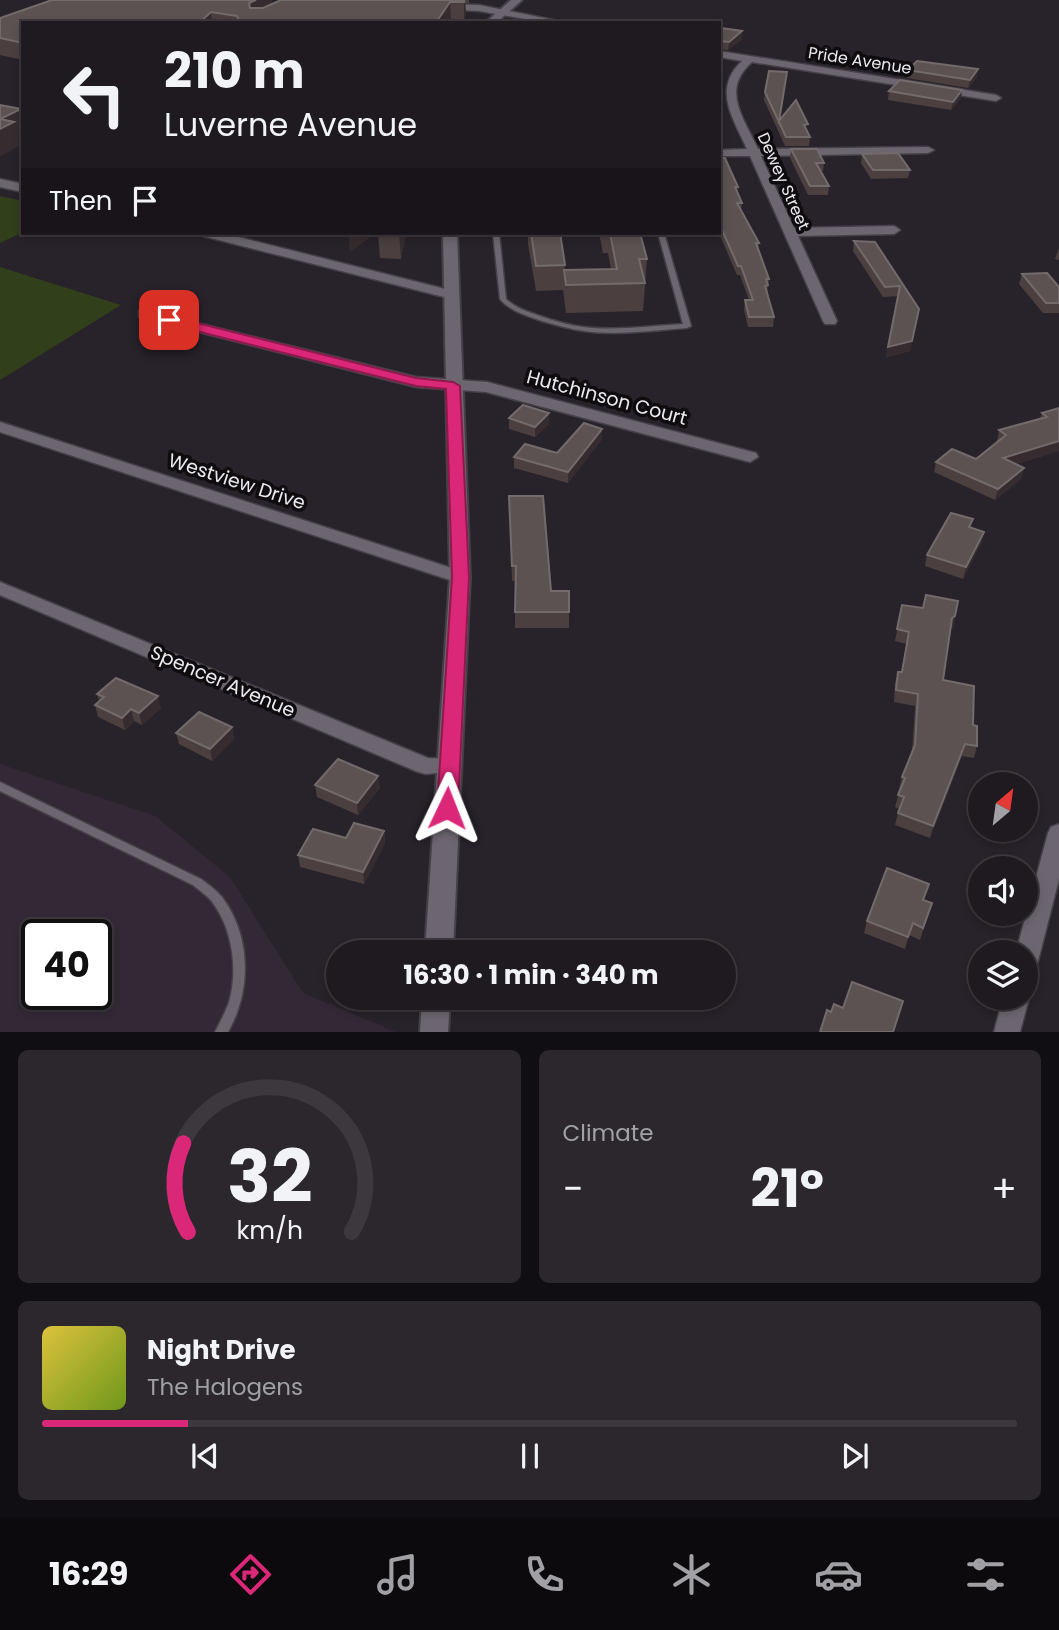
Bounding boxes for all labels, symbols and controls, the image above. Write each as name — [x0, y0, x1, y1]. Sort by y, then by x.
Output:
text: 210 m — [164, 37, 305, 105]
street label: Pride Avenue — [807, 41, 913, 80]
icon: left — [49, 49, 140, 140]
text: Luverne Avenue — [164, 102, 417, 147]
street label: Dewey Street — [752, 129, 815, 234]
icon: arrive — [126, 182, 164, 220]
text: Then — [49, 183, 112, 219]
pin — [139, 290, 199, 350]
icon: arrive — [150, 301, 188, 339]
street label: Hutchinson Court — [524, 363, 690, 432]
street label: Westview Drive — [165, 447, 309, 516]
street label: Spencer Avenue — [146, 639, 299, 724]
position arrow — [410, 771, 484, 845]
north arrow — [968, 772, 1038, 842]
map controls — [968, 772, 1038, 1010]
button: sound — [968, 856, 1038, 926]
speed limit sign: 40 — [21, 919, 112, 1010]
button: layers — [968, 940, 1038, 1010]
text: 16:30 · 1 min · 340 m — [403, 957, 659, 993]
text: Climate — [563, 1117, 653, 1149]
text: 32 — [226, 1127, 312, 1228]
text: 21° — [751, 1152, 824, 1225]
text: − — [563, 1162, 583, 1215]
text: + — [991, 1162, 1017, 1215]
text: km/h — [236, 1213, 303, 1248]
text: Night Drive — [147, 1332, 295, 1368]
text: The Halogens — [147, 1371, 303, 1403]
icon: previous — [186, 1437, 224, 1475]
icon: pause — [511, 1437, 549, 1475]
icon: next — [836, 1437, 874, 1475]
icon: directions — [226, 1550, 275, 1599]
icon: music — [373, 1550, 422, 1599]
icon: phone — [520, 1550, 569, 1599]
icon: climate — [667, 1550, 716, 1599]
icon: car — [814, 1550, 863, 1599]
icon: filters — [961, 1550, 1010, 1599]
text: 16:29 — [49, 1551, 128, 1596]

